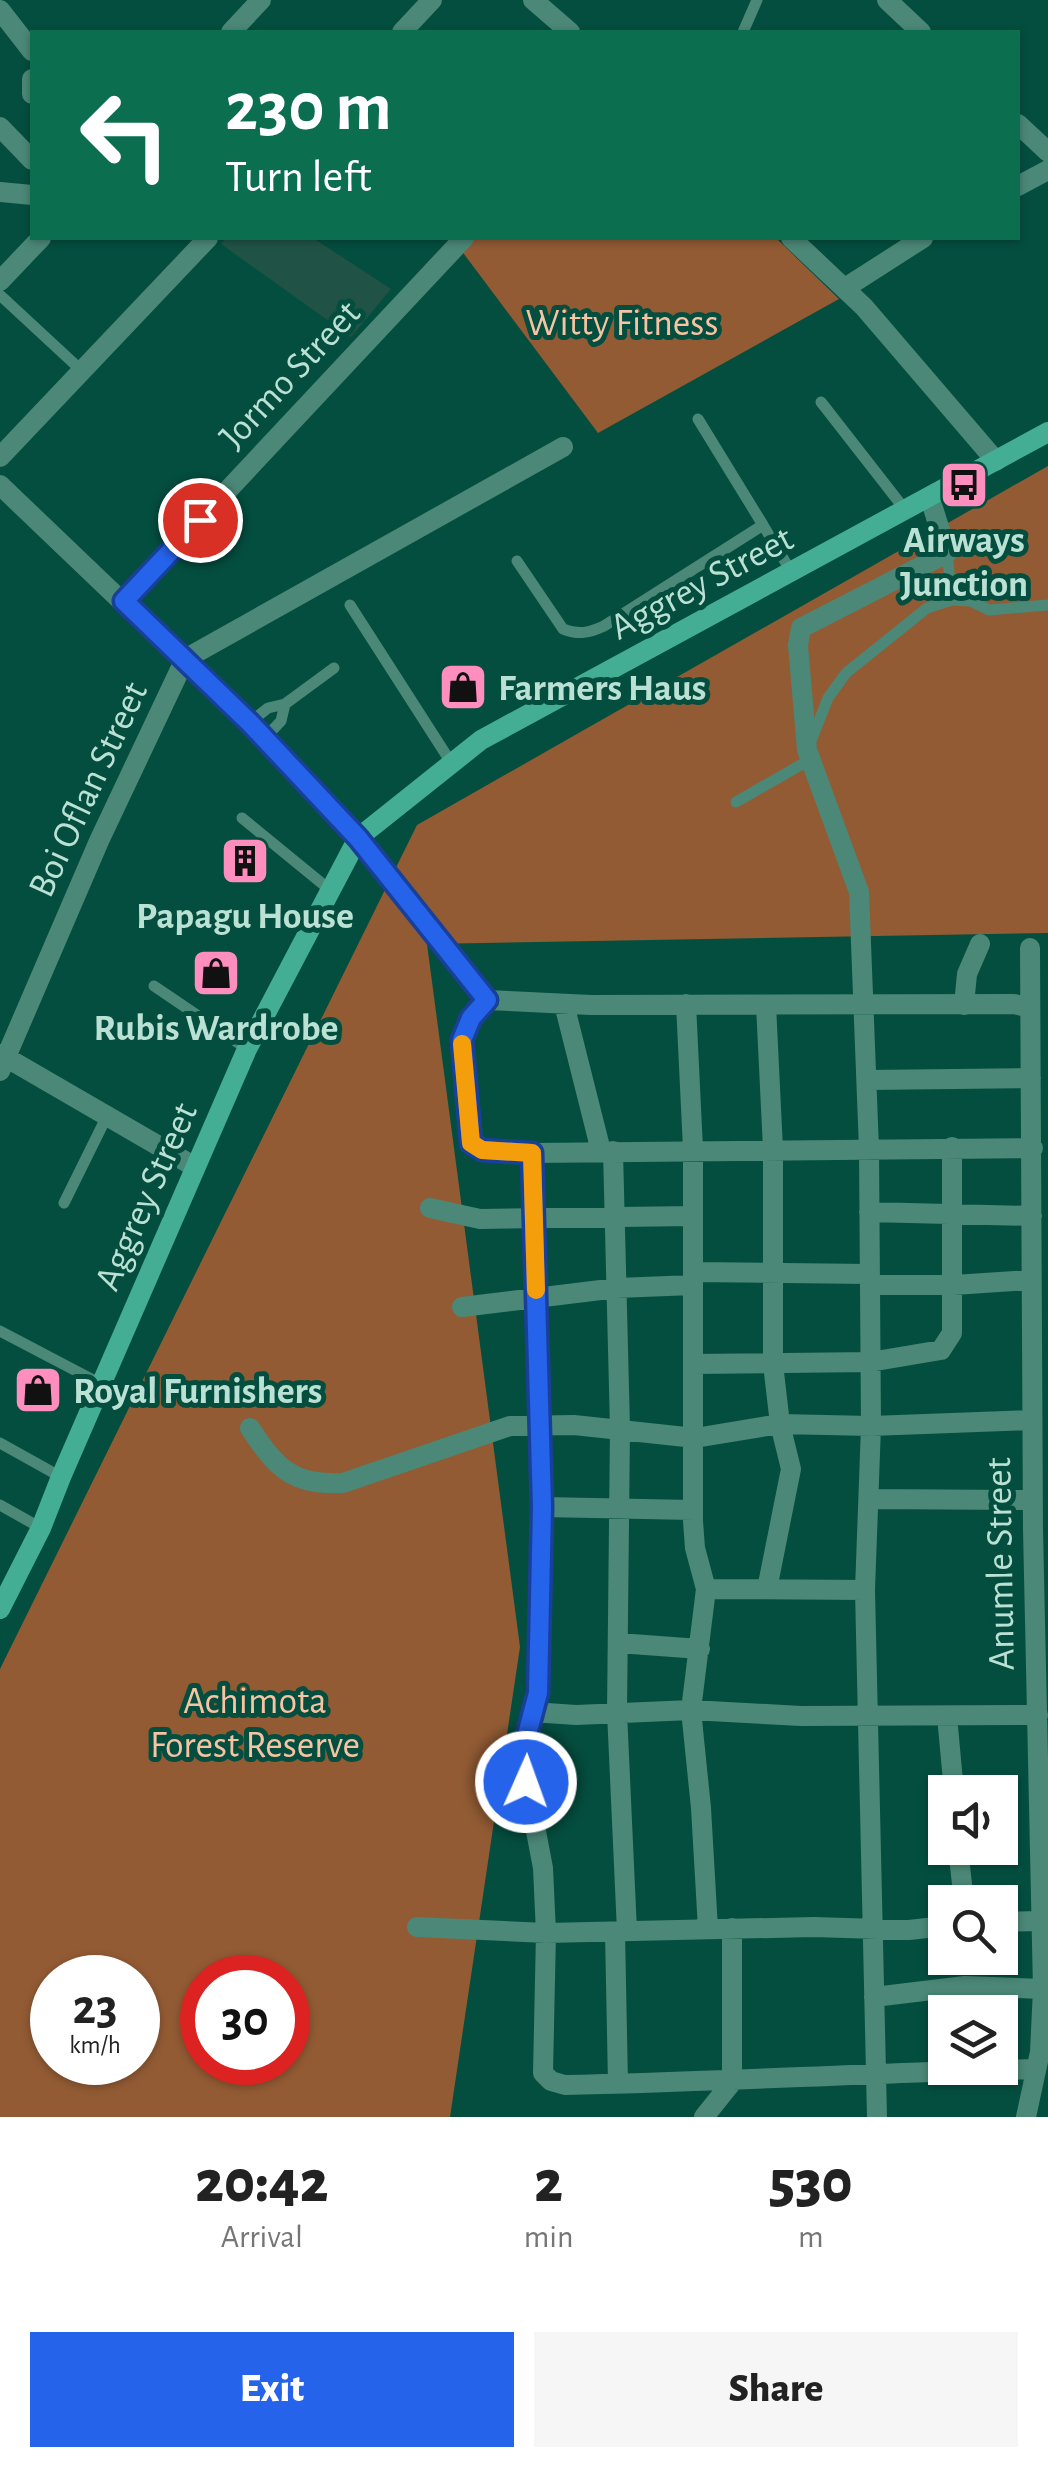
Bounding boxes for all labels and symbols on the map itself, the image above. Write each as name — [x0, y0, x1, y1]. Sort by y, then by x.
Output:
street label: Jormo Street — [213, 294, 368, 456]
park label: Witty Fitness — [526, 305, 718, 343]
bus stop icon: Airways Junction — [938, 459, 990, 511]
pin — [158, 478, 243, 563]
street label: Aggrey Street — [604, 520, 799, 648]
place label: Airways Junction — [900, 522, 1028, 604]
shop icon: Farmers Haus — [437, 661, 489, 713]
place label: Farmers Haus — [498, 670, 706, 708]
street label: Boi Oflan Street — [22, 676, 155, 903]
building icon: Papagu House — [219, 835, 271, 887]
place label: Papagu House — [136, 898, 354, 936]
shop icon: Rubis Wardrobe — [190, 947, 242, 999]
place label: Rubis Wardrobe — [94, 1010, 339, 1048]
street label: Aggrey Street — [89, 1097, 205, 1296]
shop icon: Royal Furnishers — [12, 1364, 64, 1416]
place label: Royal Furnishers — [73, 1373, 322, 1411]
street label: Anumle Street — [980, 1457, 1022, 1671]
park label: Achimota Forest Reserve — [150, 1683, 360, 1765]
position arrow — [474, 1730, 578, 1834]
speed limit sign: 30 — [180, 1955, 310, 2085]

